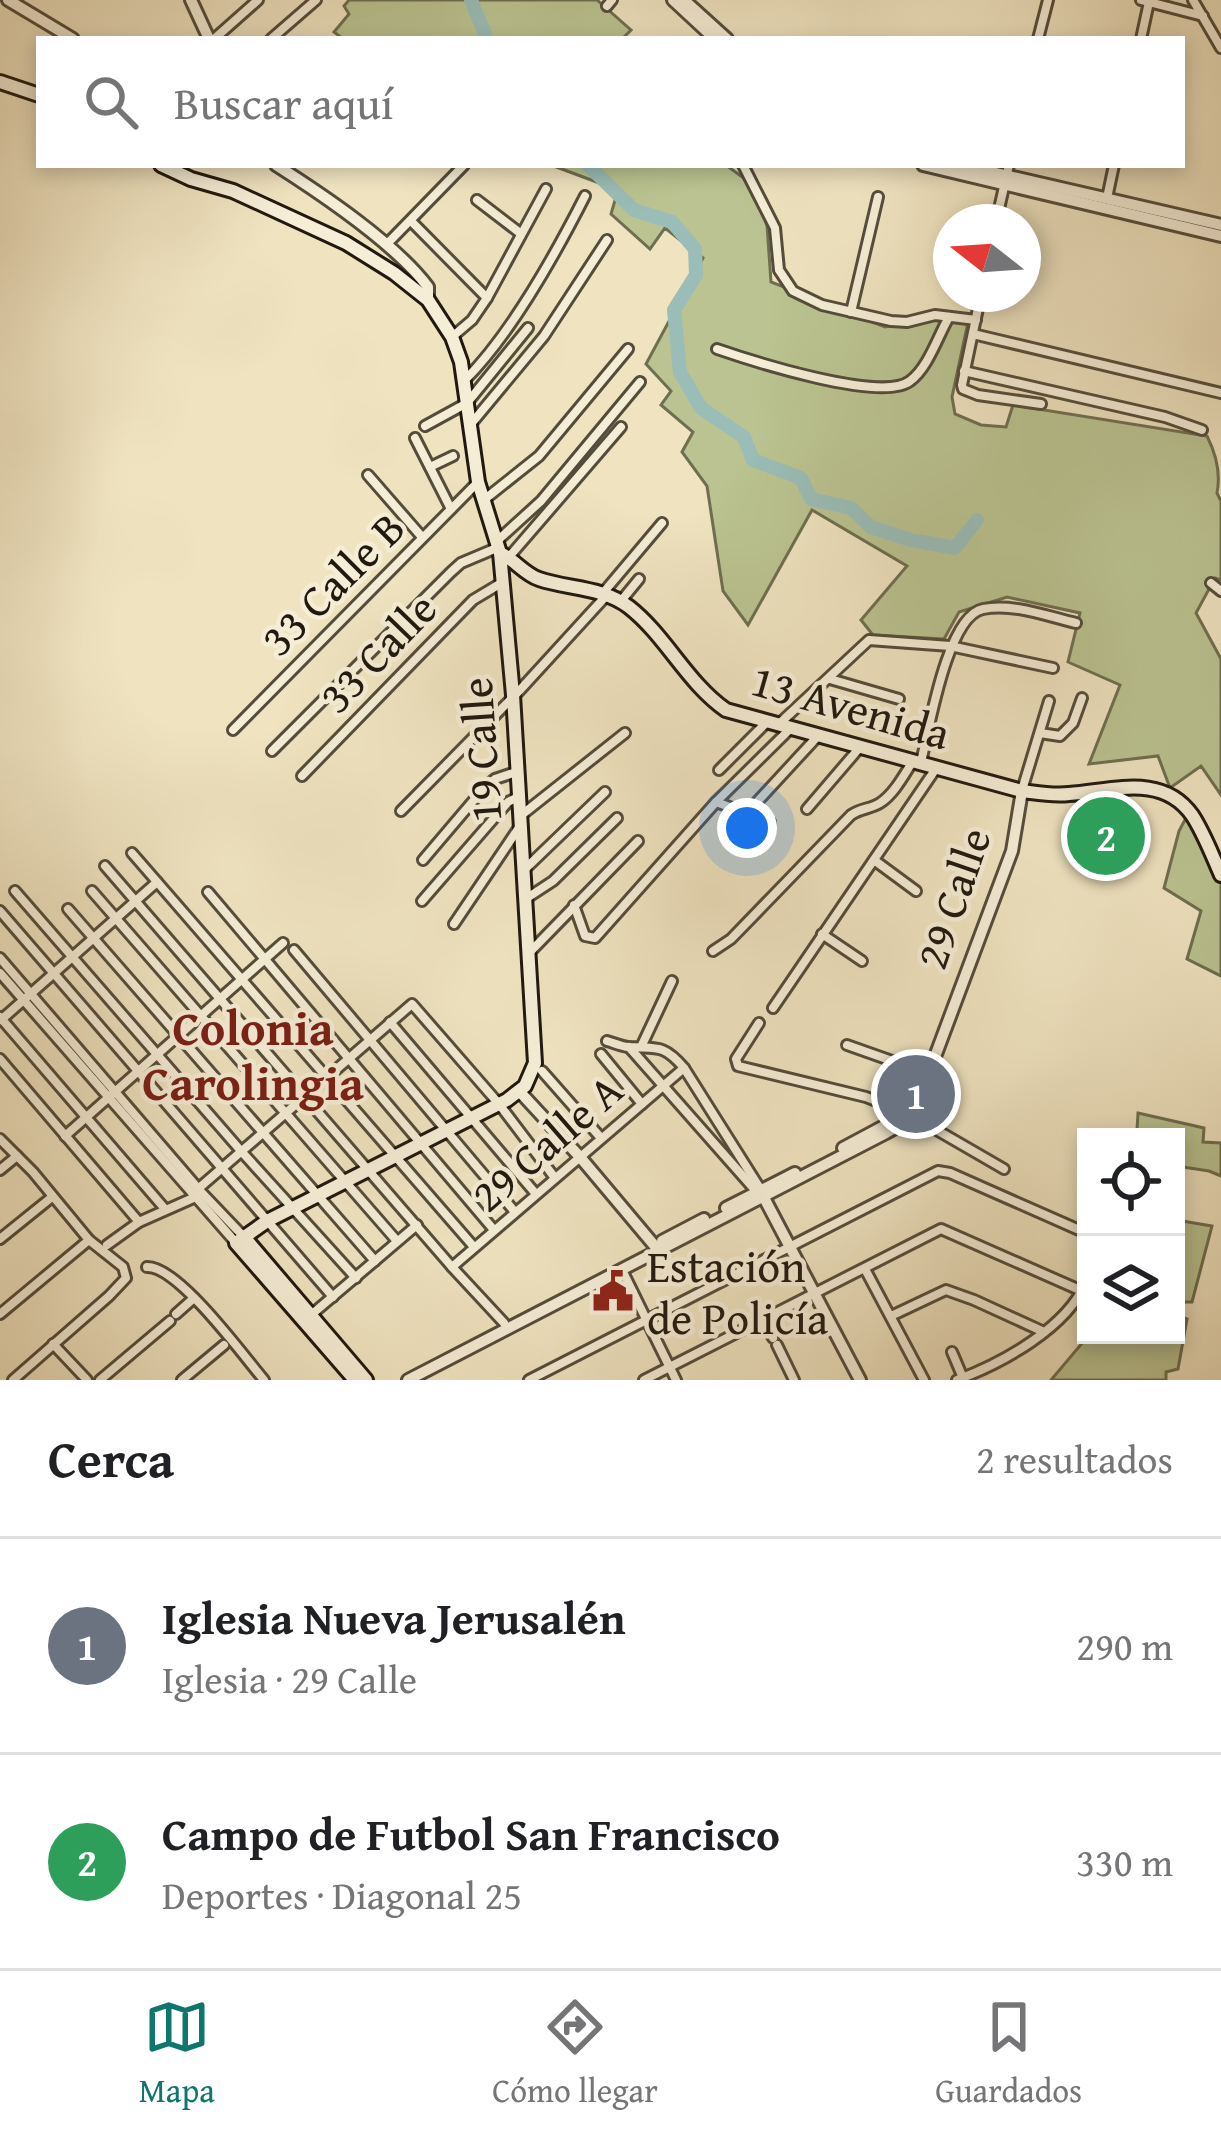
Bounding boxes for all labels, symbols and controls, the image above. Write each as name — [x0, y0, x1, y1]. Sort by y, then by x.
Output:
search box — [36, 36, 1185, 168]
icon: search — [78, 69, 144, 135]
text: Buscar aquí — [174, 70, 393, 135]
north arrow — [933, 204, 1041, 312]
street label: 33 Calle B — [249, 500, 415, 666]
street label: 33 Calle — [307, 581, 447, 723]
street label: 13 Avenida — [744, 647, 958, 765]
street label: 19 Calle — [443, 675, 517, 825]
pin: 2 — [1067, 791, 1145, 881]
your location — [717, 798, 777, 858]
street label: 29 Calle — [898, 819, 1006, 977]
district label: Colonia Carolingia — [142, 992, 364, 1118]
pin: 1 — [877, 1049, 955, 1139]
street label: 29 Calle A — [456, 1058, 636, 1226]
map controls — [1077, 1128, 1185, 1344]
button: locate — [1077, 1128, 1185, 1236]
place label: Estación de Policía — [647, 1233, 828, 1350]
button: layers — [1077, 1236, 1185, 1344]
public building icon: Estación de Policía — [590, 1268, 636, 1314]
text: Cerca — [48, 1421, 174, 1496]
text: 2 resultados — [976, 1430, 1173, 1487]
text: Iglesia Nueva Jerusalén — [162, 1585, 626, 1650]
text: 1 — [77, 1617, 97, 1674]
text: 290 m — [1076, 1617, 1173, 1674]
text: Iglesia · 29 Calle — [162, 1650, 417, 1707]
text: Campo de Futbol San Francisco — [162, 1801, 780, 1866]
text: 2 — [77, 1833, 97, 1890]
text: 330 m — [1076, 1833, 1173, 1890]
text: Deportes · Diagonal 25 — [162, 1866, 522, 1923]
tab: Mapa — [139, 1994, 215, 2114]
tab: Cómo llegar — [492, 1994, 658, 2114]
tab: Guardados — [935, 1994, 1082, 2114]

